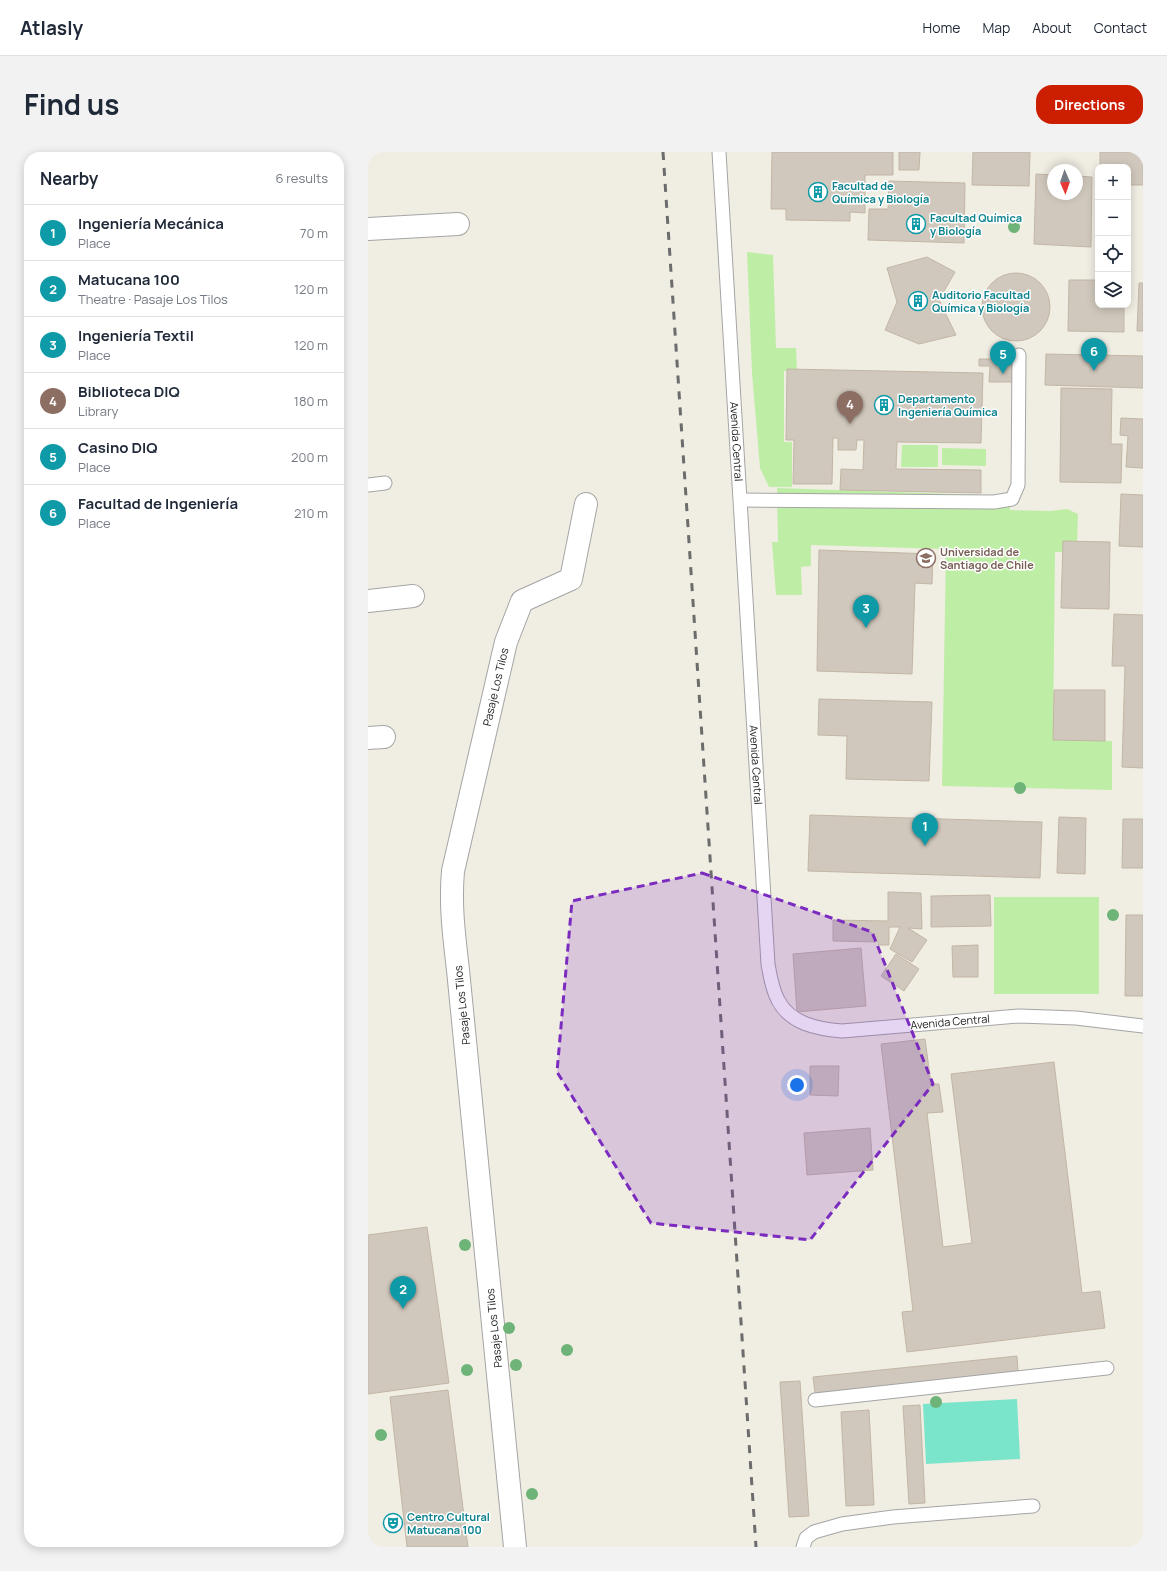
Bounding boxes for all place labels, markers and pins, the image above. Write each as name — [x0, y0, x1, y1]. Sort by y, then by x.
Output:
place label: Facultad de Química y Biología — [832, 178, 929, 206]
building icon: Facultad de Química y Biología — [807, 181, 829, 203]
place label: Facultad Química y Biología — [930, 210, 1022, 238]
building icon: Facultad Química y Biología — [905, 213, 927, 235]
place label: Auditorio Facultad Química y Biología — [932, 287, 1030, 315]
building icon: Auditorio Facultad Química y Biología — [907, 290, 929, 312]
pin: 6 — [1081, 338, 1107, 371]
pin: 5 — [990, 341, 1016, 374]
pin: 4 — [837, 391, 863, 424]
place label: Departamento Ingeniería Química — [898, 391, 998, 419]
building icon: Departamento Ingeniería Química — [873, 394, 895, 416]
place label: Universidad de Santiago de Chile — [940, 544, 1034, 572]
school or university icon: Universidad de Santiago de Chile — [915, 547, 937, 569]
pin: 3 — [853, 595, 879, 628]
pin: 1 — [912, 813, 938, 846]
pin: 2 — [390, 1276, 416, 1309]
place label: Centro Cultural Matucana 100 — [407, 1509, 490, 1537]
theatre icon: Centro Cultural Matucana 100 — [382, 1512, 404, 1534]

